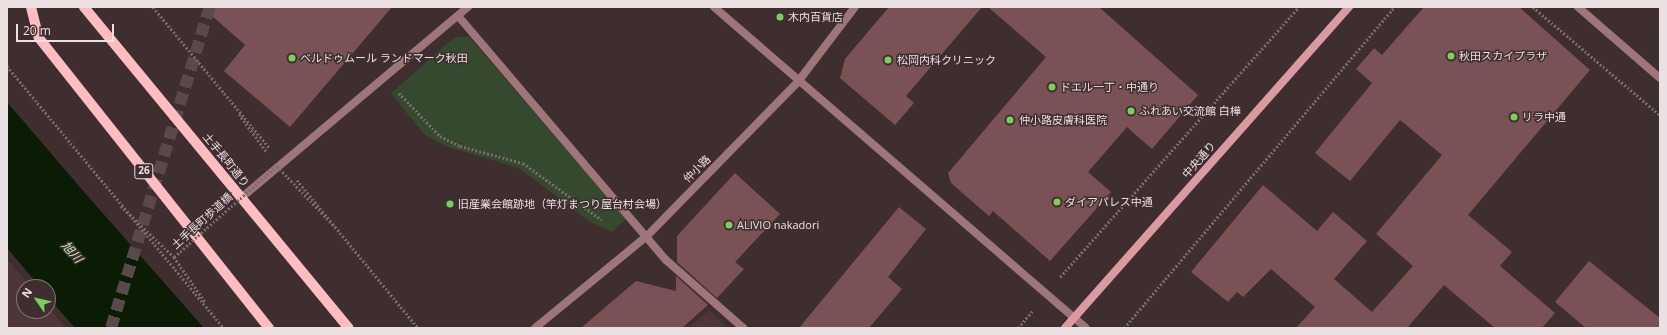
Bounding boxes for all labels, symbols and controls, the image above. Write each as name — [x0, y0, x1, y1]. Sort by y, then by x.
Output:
place label: 木内百貨店 — [788, 10, 843, 24]
marker: 木内百貨店 — [775, 12, 785, 22]
scale bar — [18, 16, 116, 42]
text: 20 m — [23, 22, 51, 39]
place label: 秋田スカイプラザ — [1459, 49, 1547, 63]
place label: ベルドゥムール ランドマーク秋田 — [300, 51, 468, 65]
marker: 秋田スカイプラザ — [1446, 51, 1456, 61]
marker: ベルドゥムール ランドマーク秋田 — [287, 53, 297, 63]
place label: 松岡内科クリニック — [897, 53, 996, 67]
marker: 松岡内科クリニック — [882, 54, 894, 66]
place label: ドエル一丁・中通り — [1060, 80, 1159, 94]
marker: ドエル一丁・中通り — [1047, 82, 1057, 92]
place label: ふれあい交流館 白樺 — [1139, 104, 1241, 118]
marker: ふれあい交流館 白樺 — [1126, 106, 1136, 116]
place label: リラ中通 — [1522, 110, 1566, 124]
marker: リラ中通 — [1509, 112, 1519, 122]
place label: 仲小路皮膚科医院 — [1019, 113, 1107, 127]
marker: 仲小路皮膚科医院 — [1004, 114, 1016, 126]
street label: 土手長町通り — [200, 130, 252, 190]
street label: 中央通り — [1180, 139, 1218, 181]
street label: 仲小路 — [681, 153, 713, 185]
road number: 26 — [134, 163, 154, 179]
street label: 土手長町歩道橋 — [169, 190, 235, 252]
place label: ダイアパレス中通 — [1065, 195, 1153, 209]
place label: 旧産業会館跡地（竿灯まつり屋台村会場） — [458, 197, 667, 211]
marker: ダイアパレス中通 — [1052, 197, 1062, 207]
marker: 旧産業会館跡地（竿灯まつり屋台村会場） — [445, 199, 455, 209]
place label: ALIVIO nakadori — [737, 218, 819, 232]
marker: ALIVIO nakadori — [724, 220, 734, 230]
water label: 旭川 — [59, 238, 85, 266]
north arrow — [16, 279, 56, 319]
text: N — [18, 285, 35, 300]

